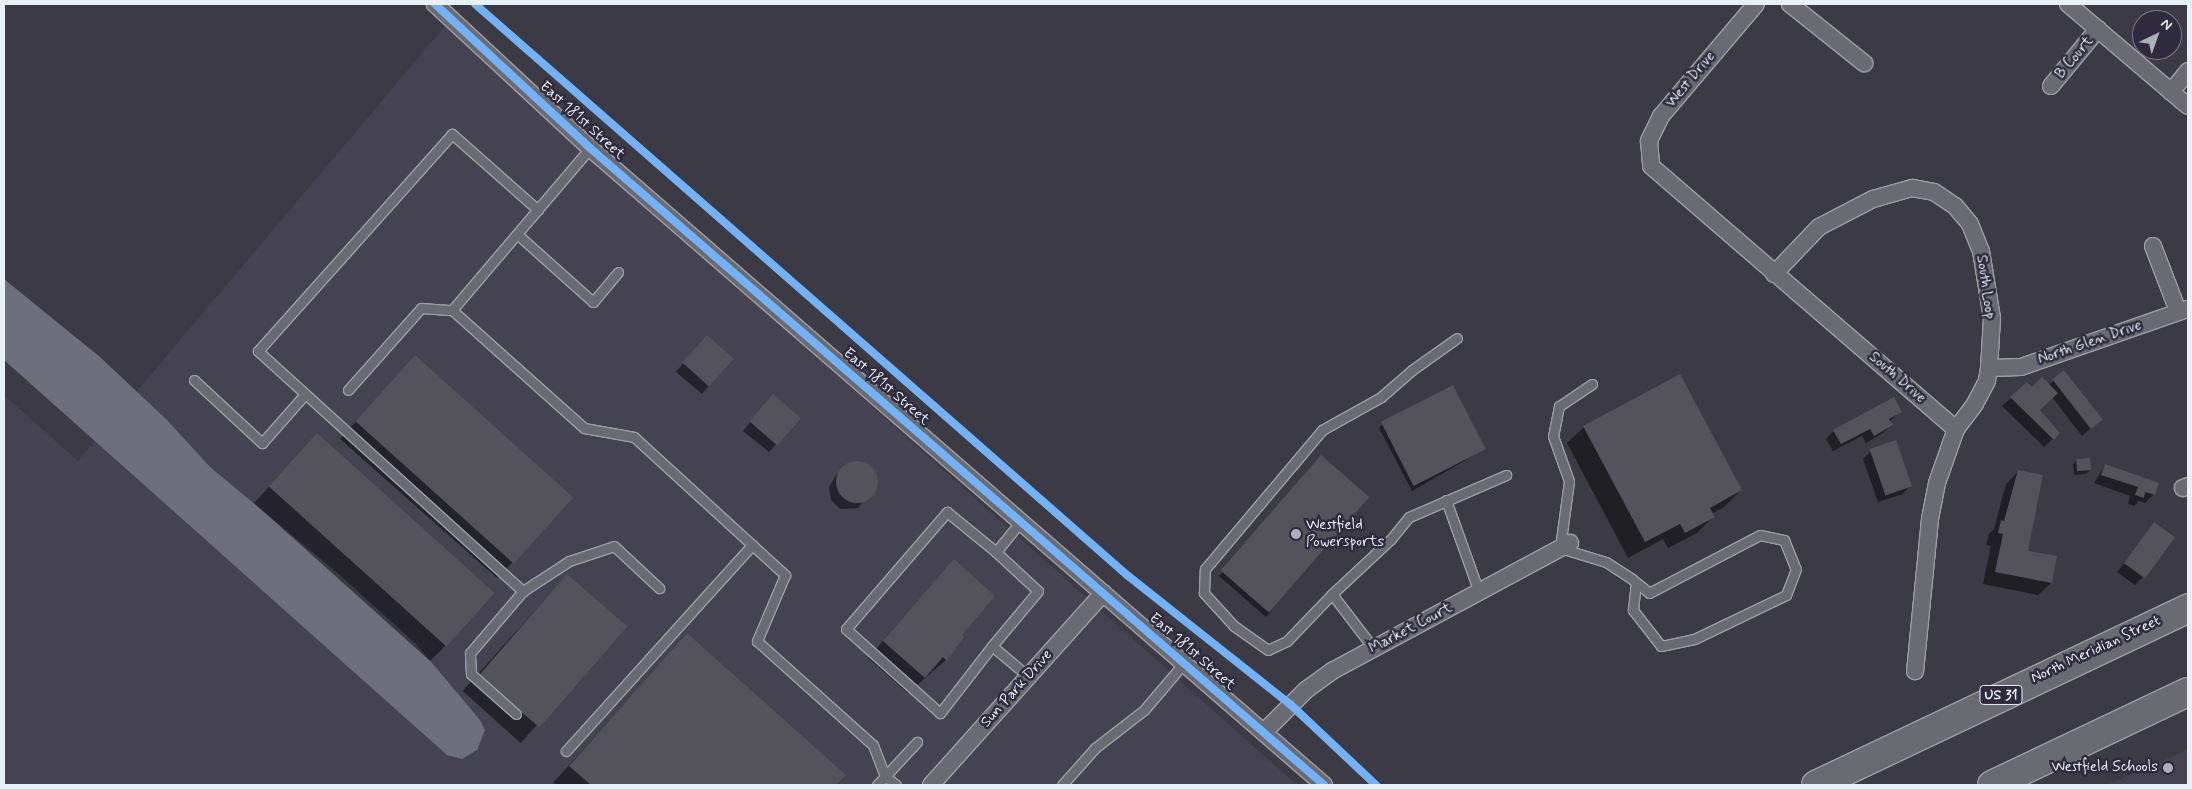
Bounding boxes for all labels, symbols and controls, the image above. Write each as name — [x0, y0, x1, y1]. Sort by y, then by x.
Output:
north arrow — [2132, 10, 2182, 60]
text: N — [2157, 15, 2176, 34]
street label: B Court — [2052, 33, 2098, 83]
street label: West Drive — [1662, 48, 1720, 112]
street label: East 181st Street — [536, 78, 628, 164]
street label: South Loop — [1972, 254, 1998, 320]
street label: North Glen Drive — [2036, 317, 2144, 369]
street label: East 181st Street — [839, 345, 933, 429]
street label: South Drive — [1865, 348, 1929, 408]
place label: Westfield Powersports — [1306, 516, 1384, 551]
marker: Westfield Powersports — [1290, 528, 1302, 540]
street label: Market Court — [1367, 600, 1455, 658]
street label: East 181st Street — [1145, 610, 1239, 694]
street label: North Meridian Street — [2027, 612, 2165, 688]
street label: Sun Park Drive — [979, 648, 1055, 730]
road number: US 31 — [1978, 684, 2024, 706]
place label: Westfield Schools — [2052, 759, 2158, 777]
marker: Westfield Schools — [2162, 762, 2174, 774]

